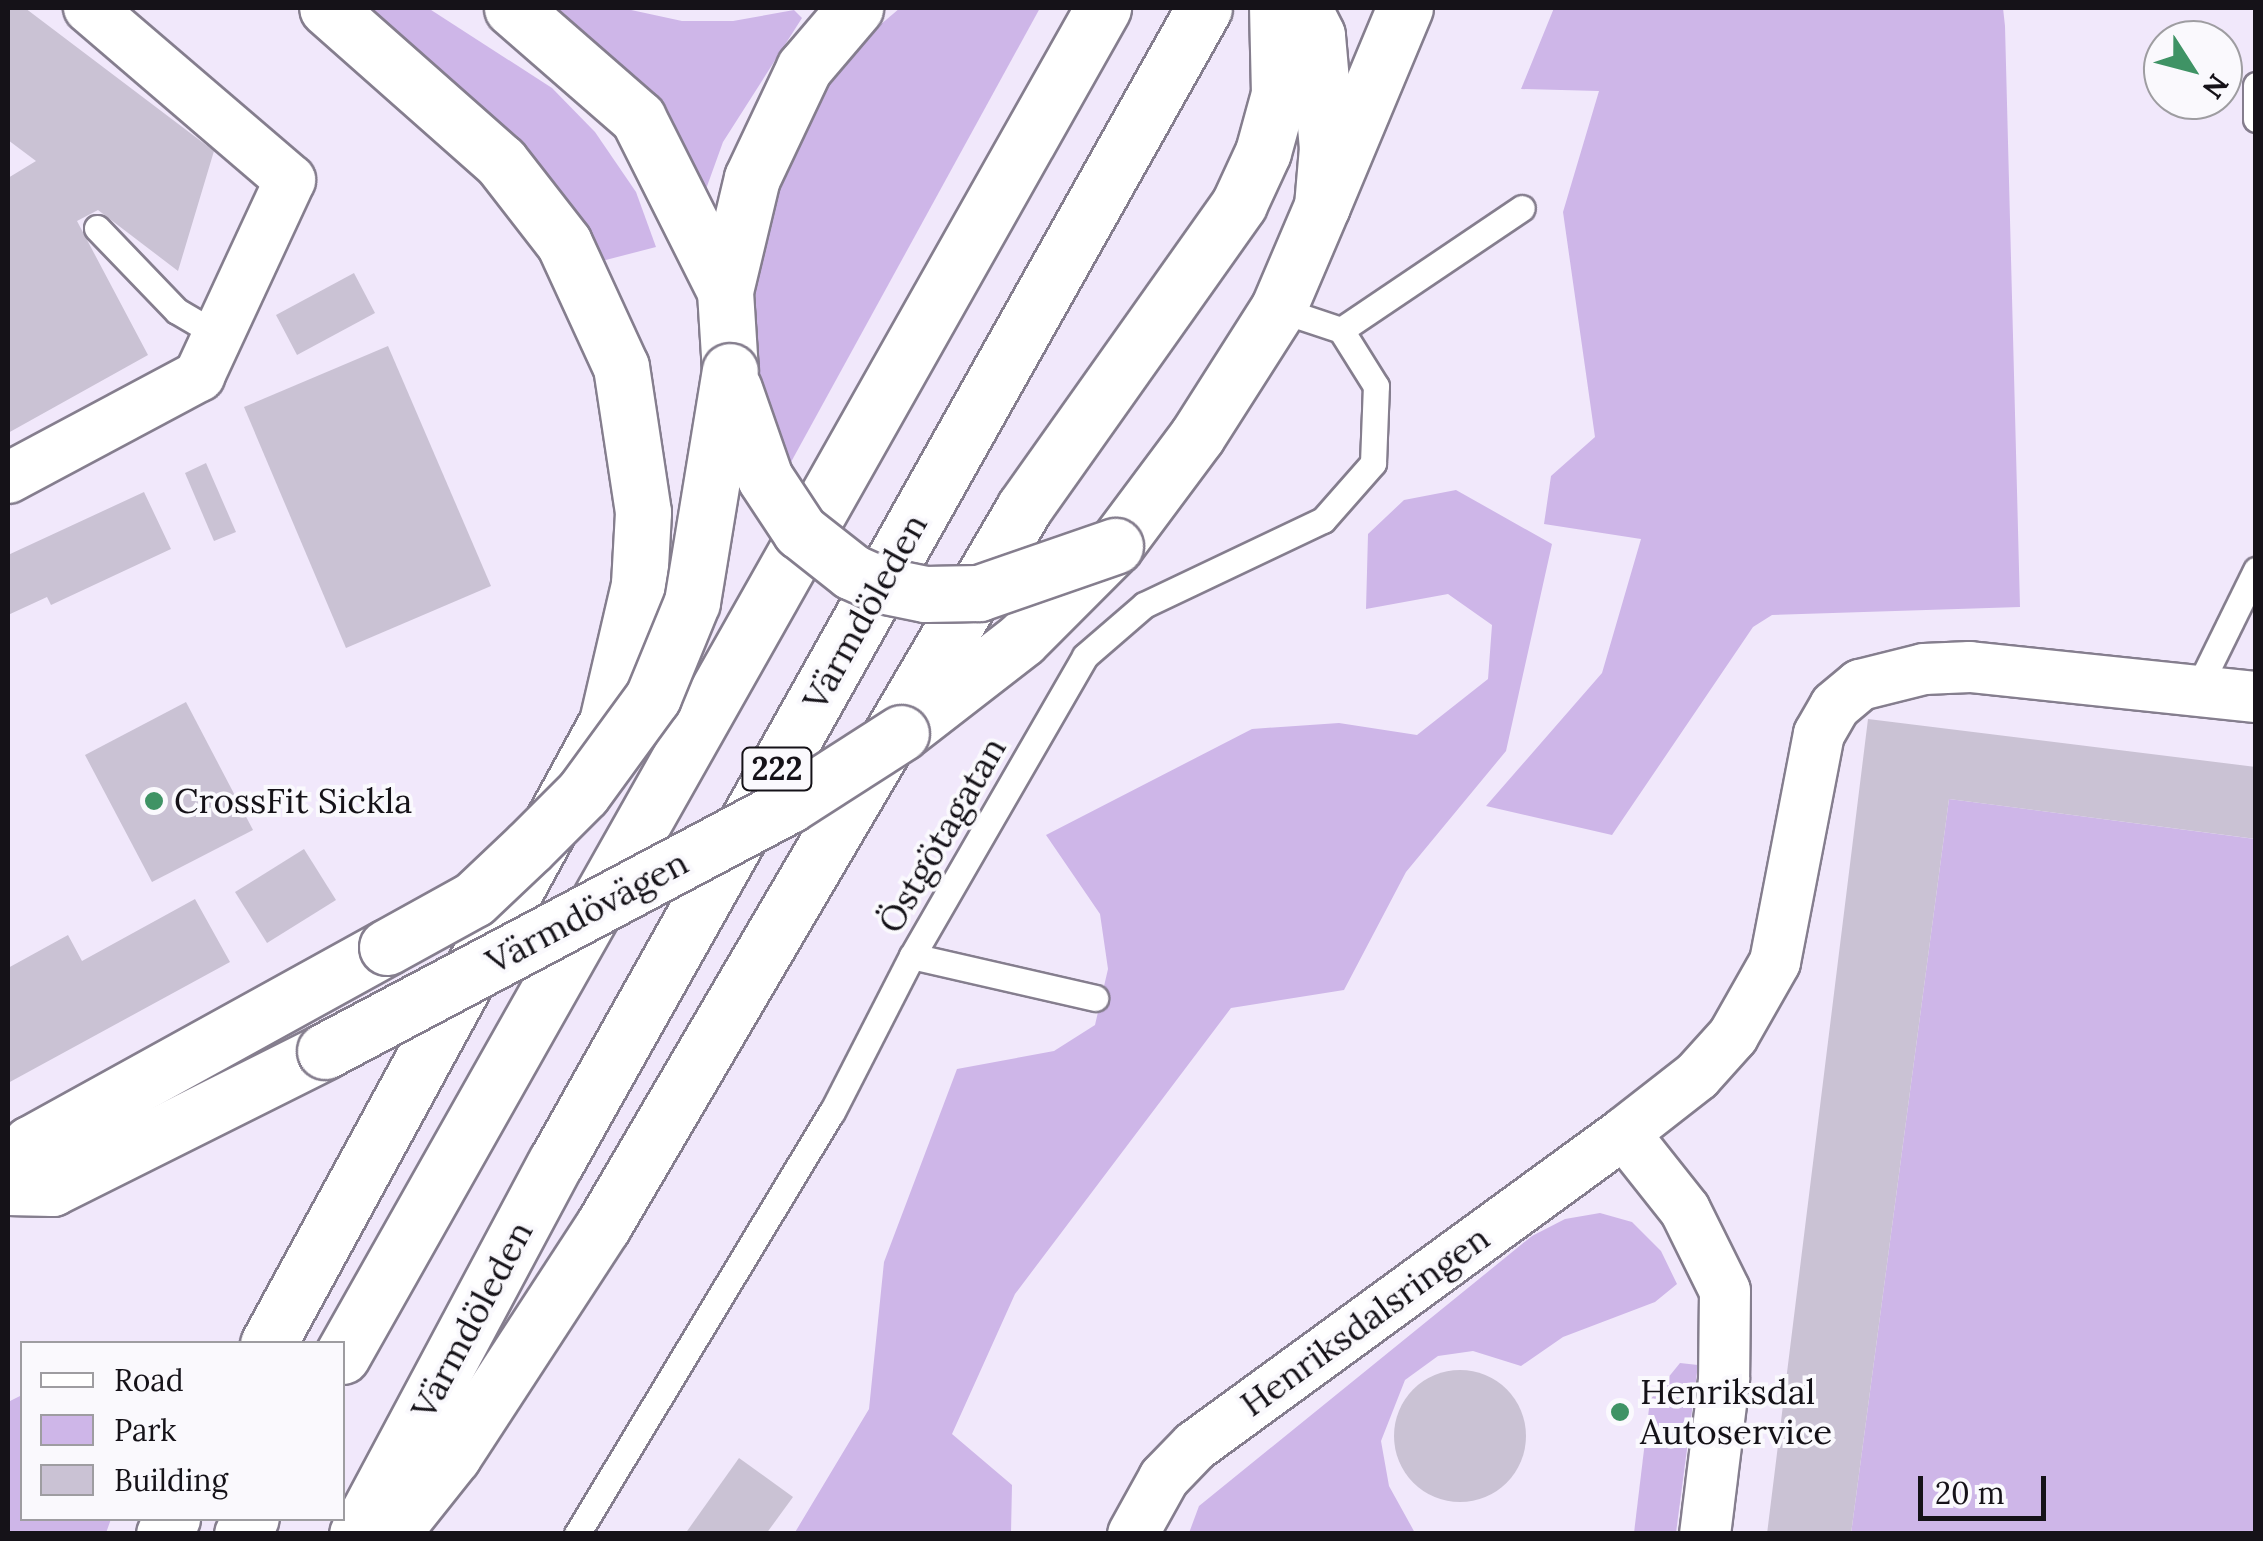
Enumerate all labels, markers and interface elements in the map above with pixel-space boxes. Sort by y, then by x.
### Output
north arrow [2143,20,2243,120]
text: N [2195,67,2237,106]
street label: Värmdöleden [794,507,936,717]
street label: Östgötagatan [869,730,1015,940]
road number: 222 [740,742,814,796]
place label: CrossFit Sickla [174,780,412,822]
marker: CrossFit Sickla [143,790,165,812]
street label: Värmdövägen [479,841,695,983]
street label: Värmdöleden [402,1214,542,1426]
street label: Henriksdalsringen [1232,1217,1498,1425]
legend [20,1341,345,1521]
text: Road [114,1361,184,1399]
place label: Henriksdal Autoservice [1640,1371,1832,1453]
marker: Henriksdal Autoservice [1609,1401,1631,1423]
text: Park [114,1411,176,1449]
scale bar [1923,1456,2050,1518]
text: Building [114,1461,228,1499]
text: 20 m [1935,1474,2004,1512]

